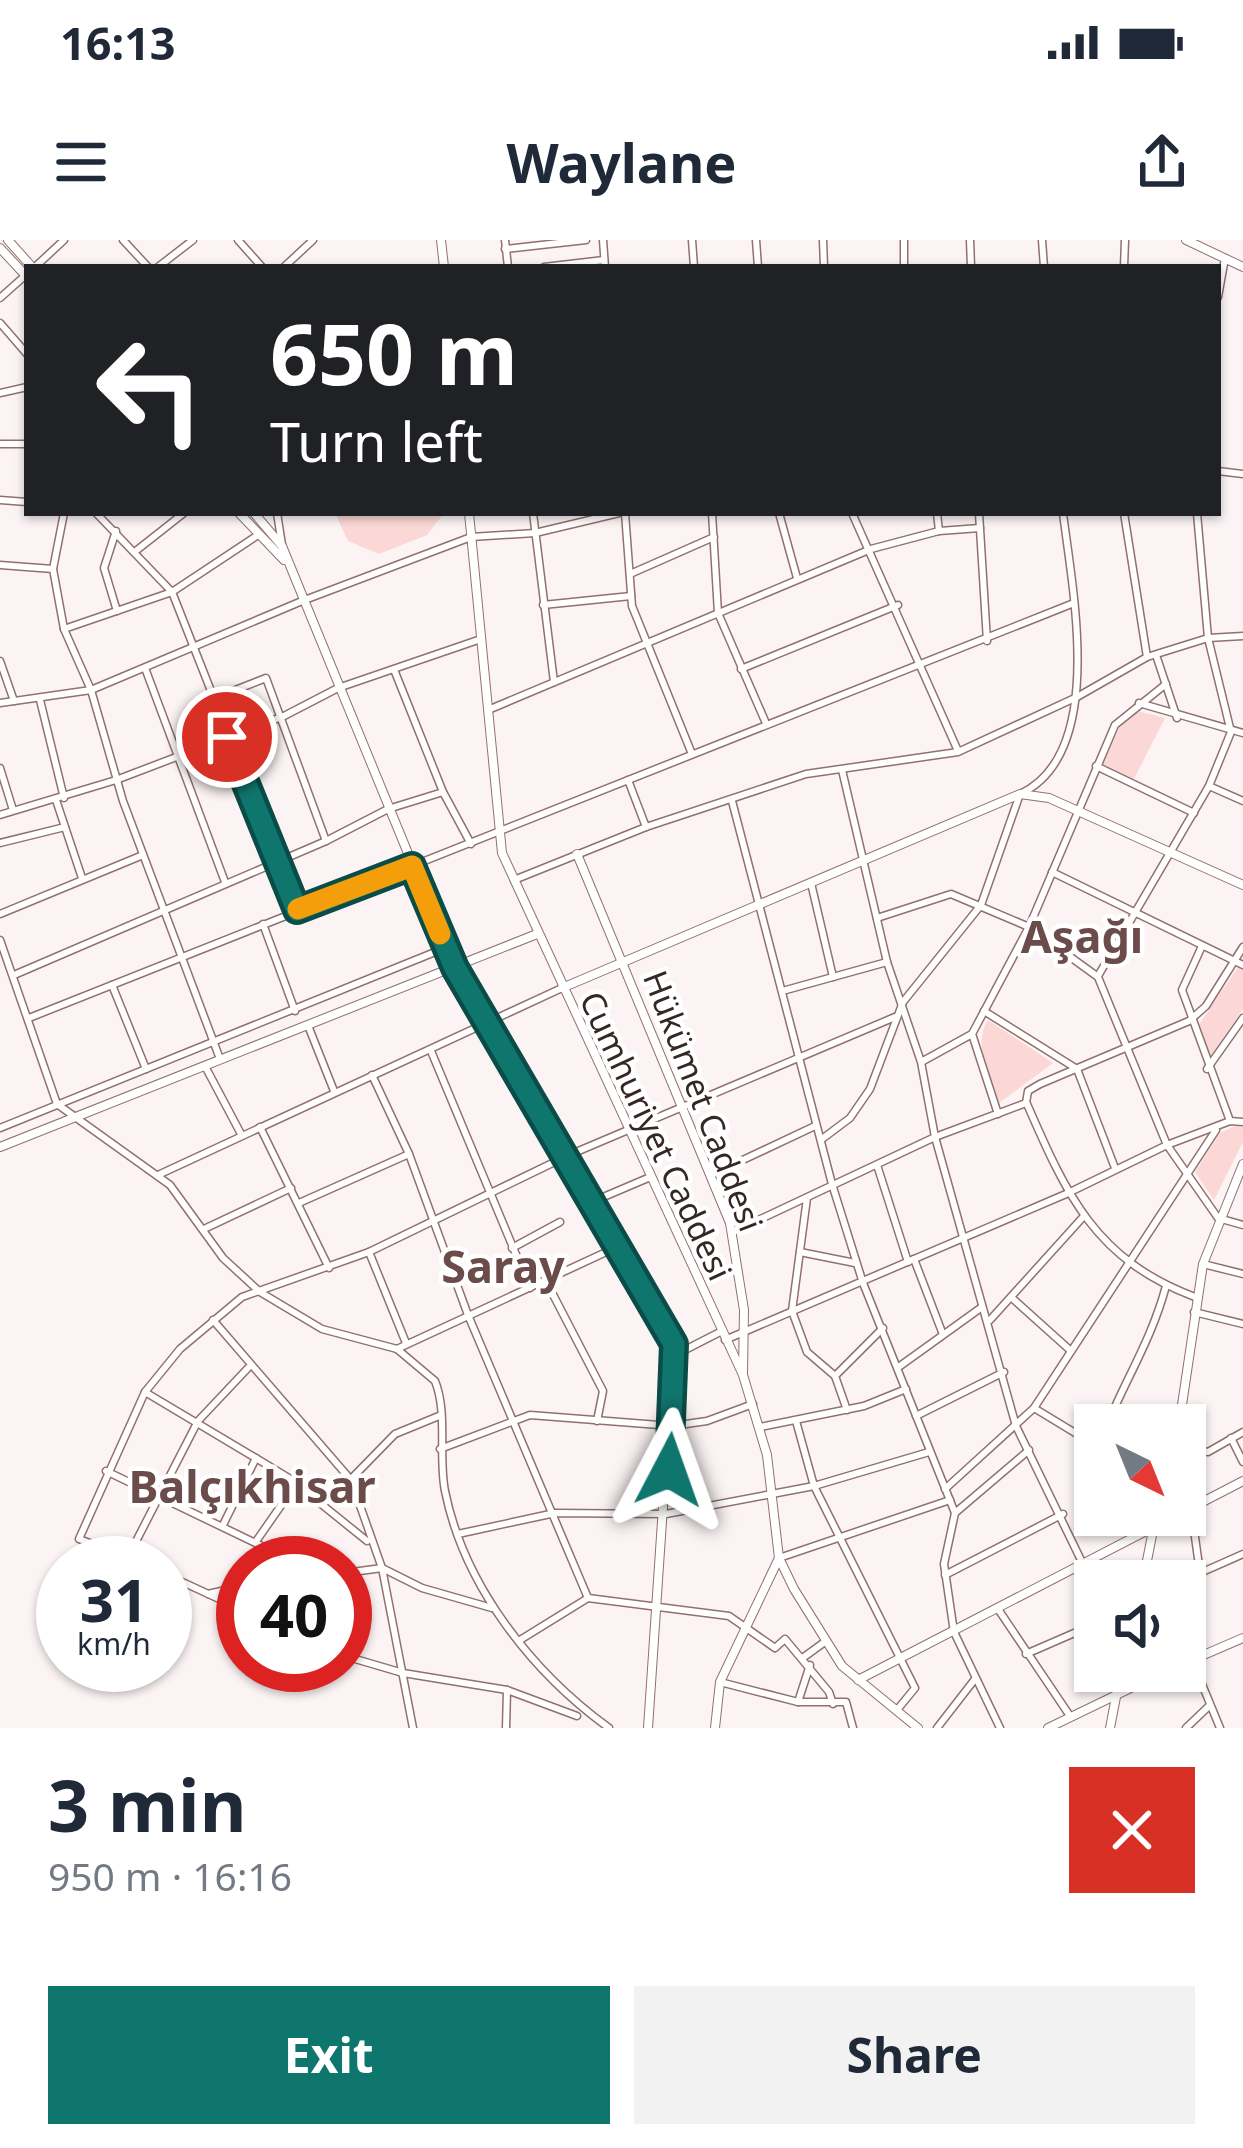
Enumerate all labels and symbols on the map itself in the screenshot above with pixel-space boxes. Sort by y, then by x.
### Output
pin [176,686,278,788]
district label: Aşağı [1021,905,1143,966]
street label: Hükümet Caddesi [633,964,774,1238]
street label: Cumhuriyet Caddesi [570,984,743,1288]
district label: Saray [441,1235,565,1296]
north arrow [1074,1404,1206,1536]
position arrow [606,1407,732,1533]
district label: Balçıkhisar [128,1455,376,1516]
speed limit sign: 40 [216,1536,372,1692]

